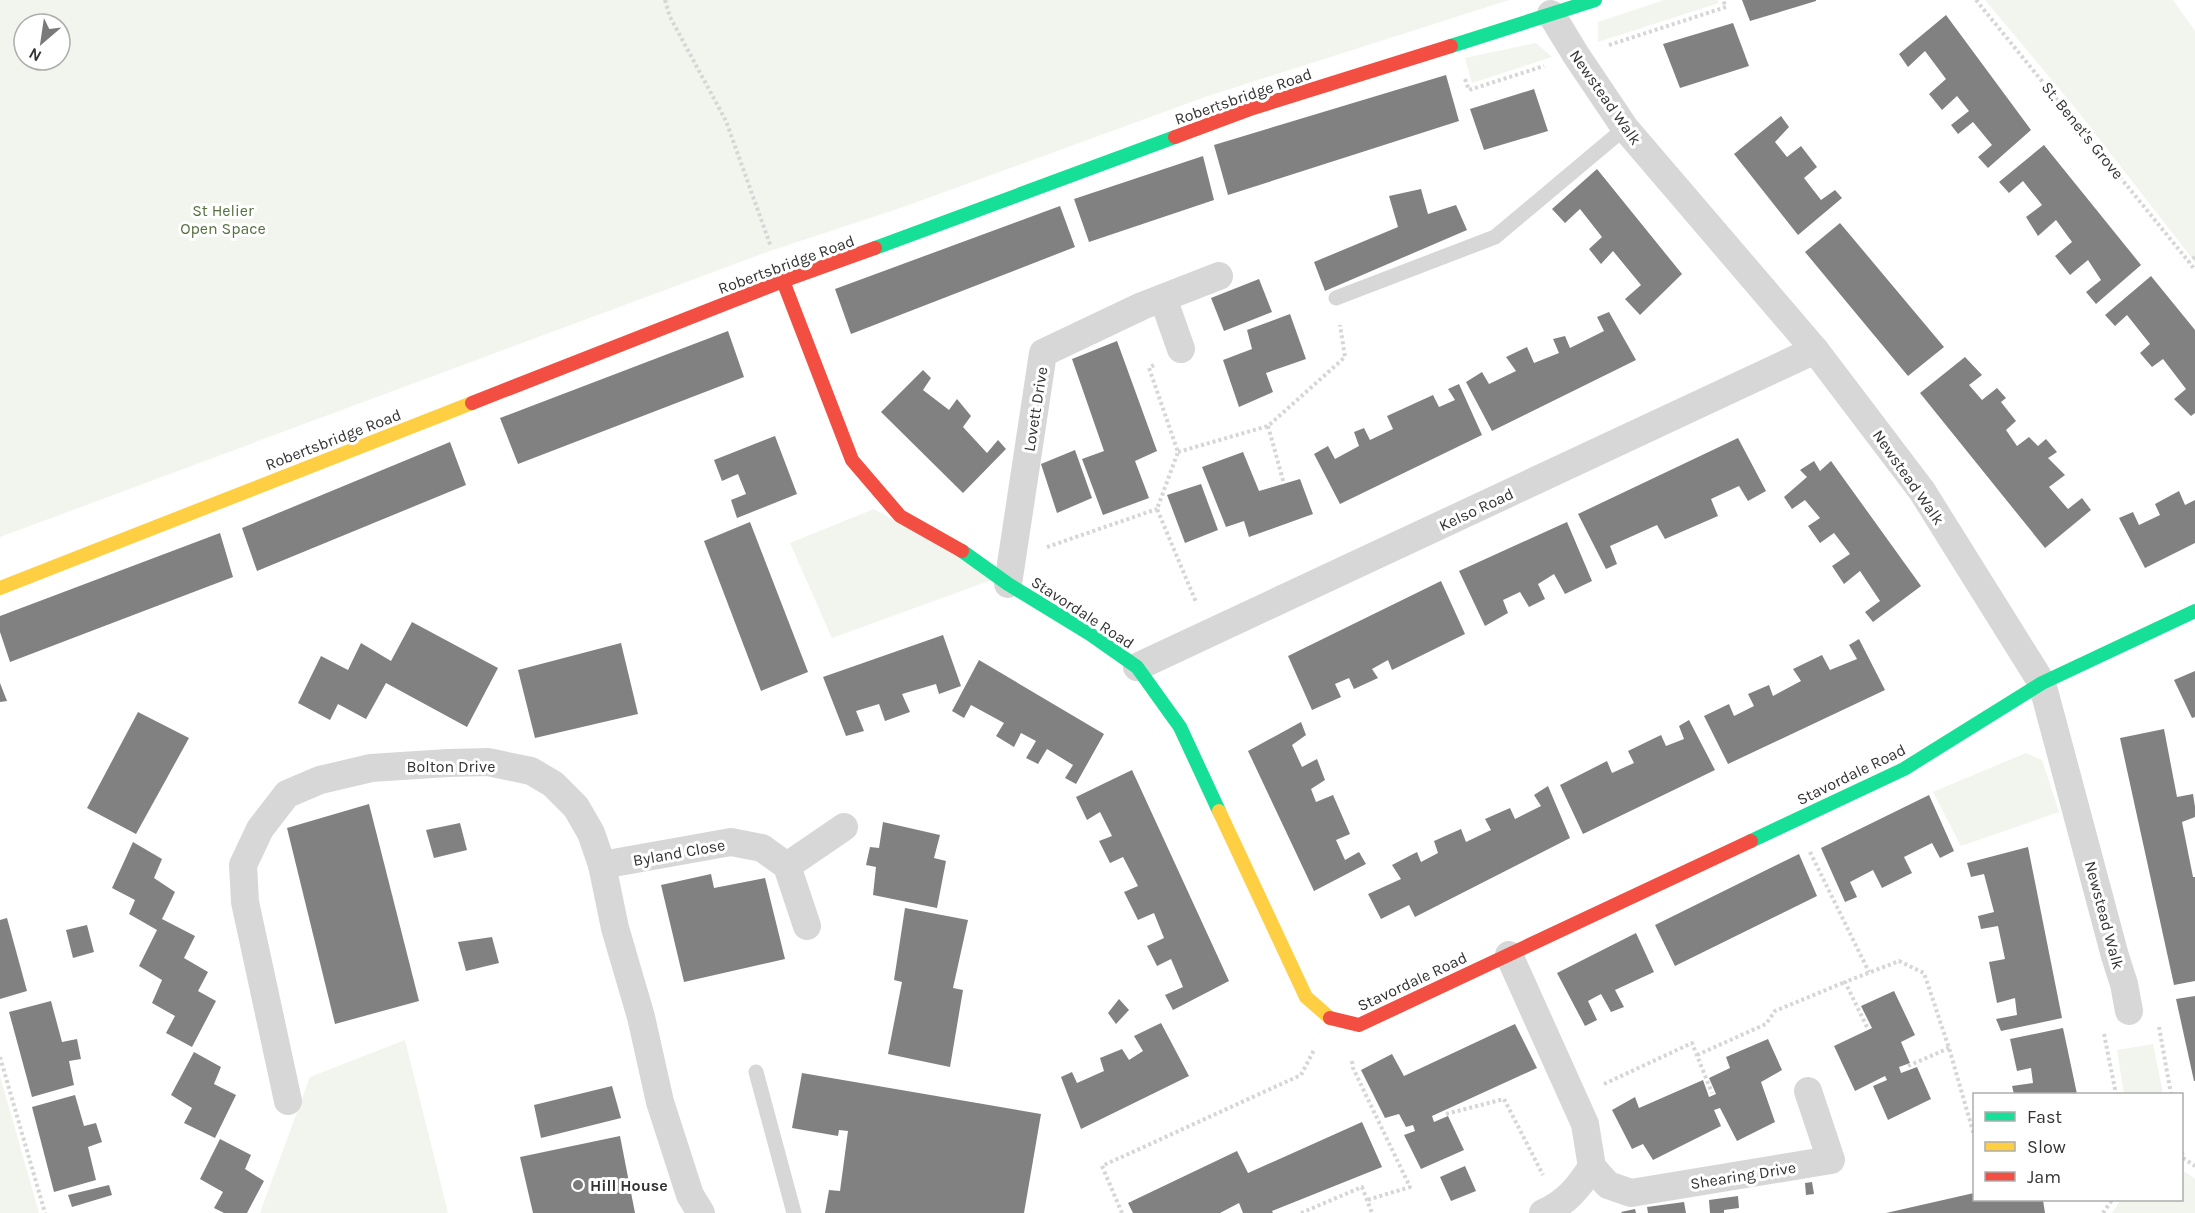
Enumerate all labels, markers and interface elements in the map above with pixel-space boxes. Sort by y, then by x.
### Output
north arrow [12,12,72,72]
text: N [25,44,45,66]
street label: Newstead Walk [1566,46,1645,148]
street label: Robertsbridge Road [1172,64,1314,129]
street label: St. Benet's Grove [2038,78,2128,183]
park label: St Helier Open Space [180,201,266,238]
street label: Robertsbridge Road [715,231,857,298]
street label: Lovett Drive [1019,365,1052,453]
street label: Robertsbridge Road [263,405,404,474]
street label: Newstead Walk [1869,426,1948,528]
street label: Kelso Road [1436,484,1517,535]
street label: Stavordale Road [1028,572,1138,653]
street label: Stavordale Road [1794,740,1909,809]
street label: Bolton Drive [407,757,495,776]
street label: Byland Close [632,835,727,870]
street label: Newstead Walk [2081,859,2128,971]
street label: Stavordale Road [1354,948,1470,1015]
legend [1973,1093,2183,1201]
text: Fast [2027,1106,2062,1128]
text: Slow [2027,1136,2066,1158]
street label: Shearing Drive [1689,1158,1797,1193]
text: Jam [2027,1166,2061,1188]
place label: Hill House [590,1176,668,1195]
marker: Hill House [571,1178,585,1192]

